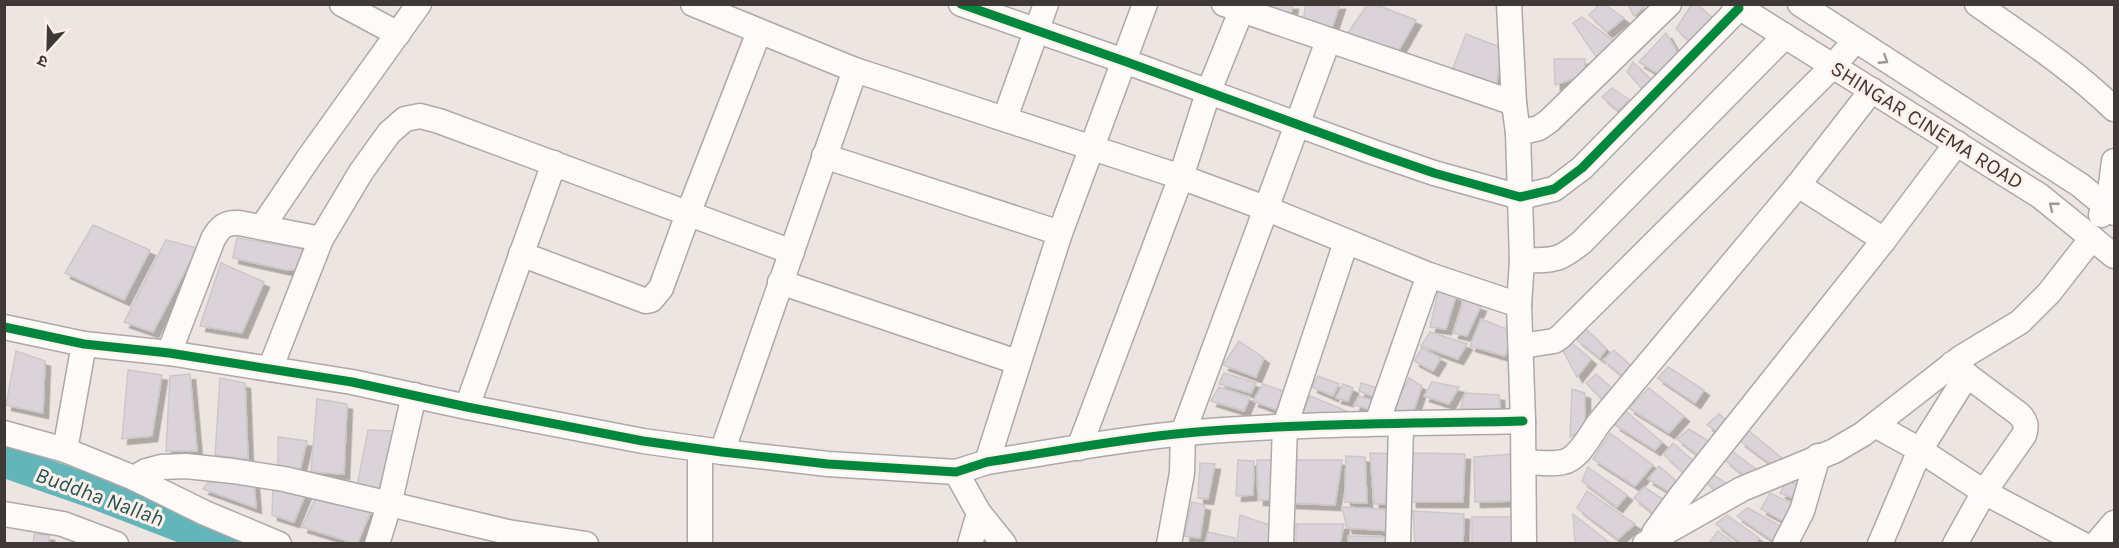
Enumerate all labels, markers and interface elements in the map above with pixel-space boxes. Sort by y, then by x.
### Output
north arrow [18,18,78,78]
text: उ [34,51,50,72]
one-way arrow [1877,53,1888,64]
street label: SHINGAR CINEMA ROAD [1826,56,2028,194]
one-way arrow [2048,203,2059,214]
water label: Buddha Nallah [32,462,167,532]

